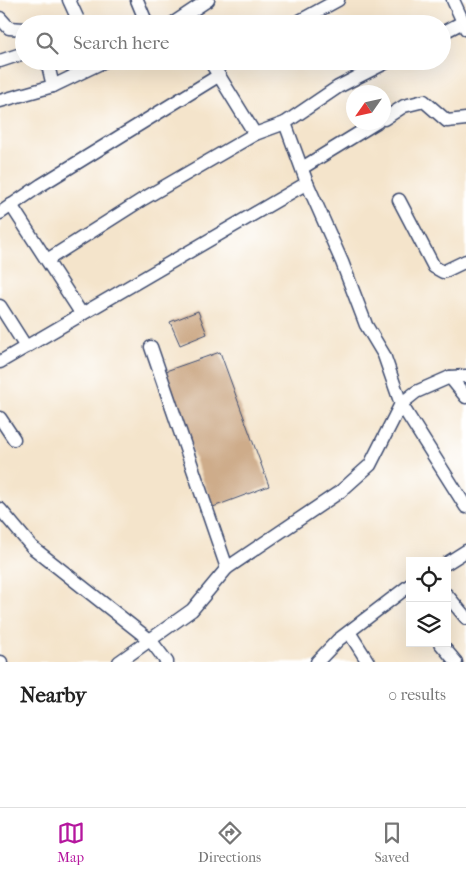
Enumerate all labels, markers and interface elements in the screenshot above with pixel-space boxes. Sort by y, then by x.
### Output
search box [15,15,451,70]
icon: search [33,29,61,57]
text: Search here [73,32,169,54]
north arrow [346,85,391,130]
map controls [406,557,451,647]
button: locate [406,557,451,602]
button: layers [406,602,451,647]
text: Nearby [20,683,86,707]
text: 0 results [388,685,446,704]
tab: Map [57,819,85,866]
tab: Directions [198,819,261,866]
tab: Saved [375,819,409,866]

